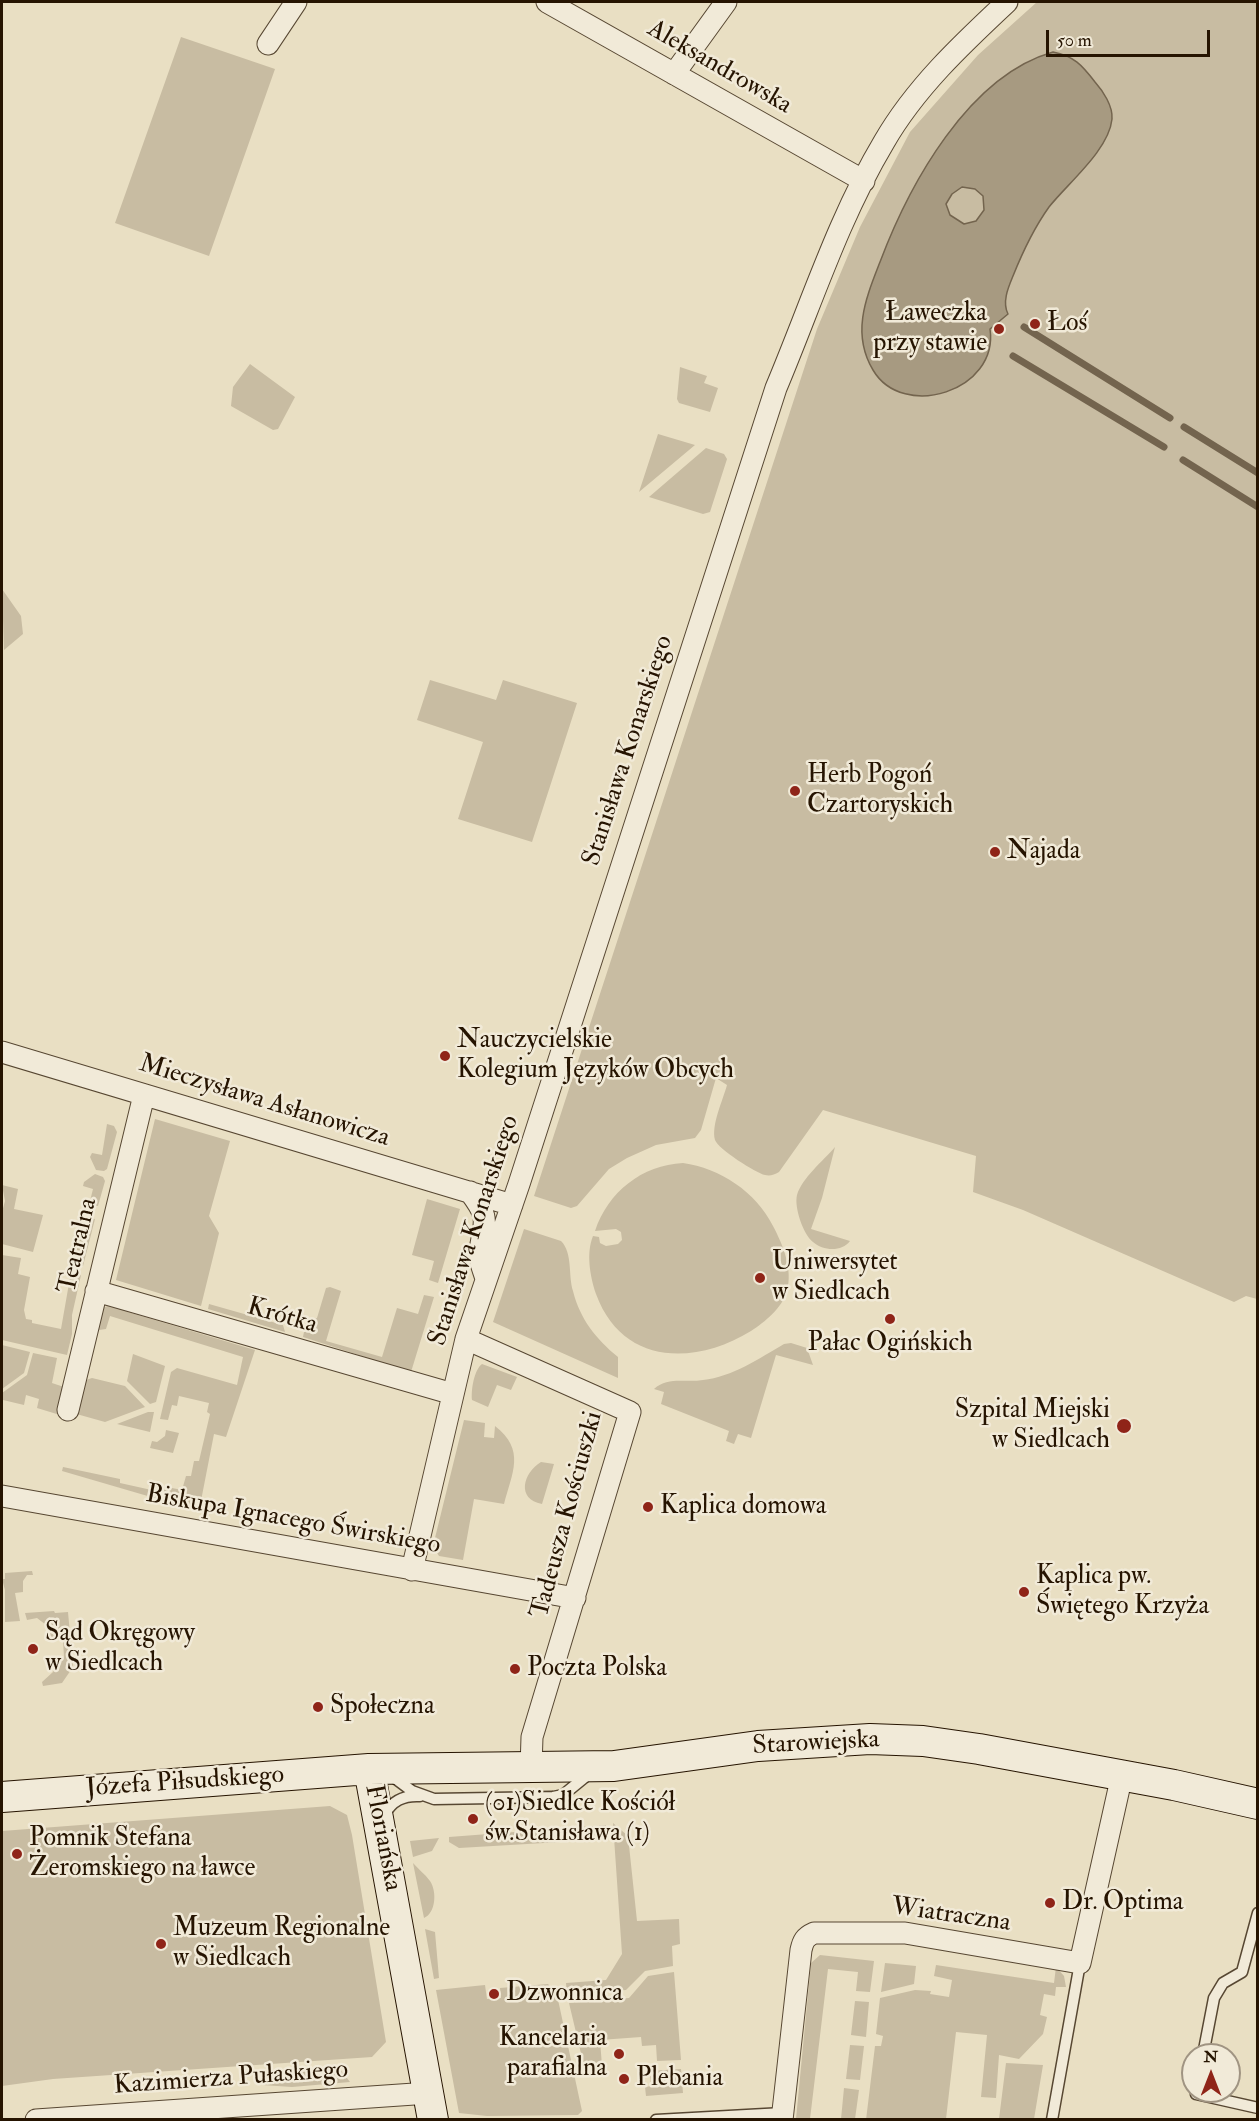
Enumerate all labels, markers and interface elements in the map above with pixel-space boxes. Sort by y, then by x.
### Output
street label: Aleksandrowska [641,14,797,122]
scale bar [1049,18,1212,56]
text: 50 m [1057,29,1092,52]
place label: Ławeczka przy stawie [873,298,987,360]
place label: Łoś [1047,308,1087,340]
marker: Łoś [1028,317,1042,331]
marker: Ławeczka przy stawie [992,322,1006,336]
street label: Stanisława Konarskiego [577,632,681,870]
place label: Herb Pogoń Czartoryskich [807,760,953,822]
marker: Herb Pogoń Czartoryskich [788,784,802,798]
place label: Najada [1007,836,1081,868]
marker: Najada [988,845,1002,859]
place label: Nauczycielskie Kolegium Języków Obcych [457,1025,734,1086]
street label: Mieczysława Asłanowicza [135,1049,393,1155]
marker: Nauczycielskie Kolegium Języków Obcych [438,1049,452,1063]
street label: Stanisława Konarskiego [423,1112,527,1350]
street label: Teatralna [53,1195,105,1297]
place label: Uniwersytet w Siedlcach [772,1247,898,1308]
marker: Uniwersytet w Siedlcach [753,1271,767,1285]
street label: Krótka [243,1292,321,1342]
marker: Pałac Ogińskich [883,1312,897,1326]
place label: Pałac Ogińskich [807,1328,973,1360]
place label: Szpital Miejski w Siedlcach [955,1395,1110,1456]
street label: Tadeusza Kościuszki [525,1408,611,1622]
marker: Szpital Miejski w Siedlcach [1115,1417,1133,1435]
street label: Biskupa Ignacego Świrskiego [143,1480,443,1562]
place label: Kaplica domowa [660,1491,826,1523]
marker: Kaplica domowa [641,1500,655,1514]
place label: Kaplica pw. Świętego Krzyża [1036,1561,1209,1622]
marker: Kaplica pw. Świętego Krzyża [1017,1585,1031,1599]
place label: Sąd Okręgowy w Siedlcach [45,1618,195,1679]
marker: Sąd Okręgowy w Siedlcach [26,1642,40,1656]
place label: Poczta Polska [527,1653,667,1685]
marker: Poczta Polska [508,1662,522,1676]
place label: Społeczna [330,1691,435,1723]
marker: Społeczna [311,1700,325,1714]
street label: Starowiejska [752,1725,880,1763]
street label: Józefa Piłsudskiego [85,1761,285,1805]
street label: Floriańska [356,1782,408,1894]
place label: (01)Siedlce Kościół św.Stanisława (1) [485,1788,675,1850]
marker: (01)Siedlce Kościół św.Stanisława (1) [466,1812,480,1826]
place label: Pomnik Stefana Żeromskiego na ławce [29,1823,255,1884]
marker: Pomnik Stefana Żeromskiego na ławce [10,1847,24,1861]
place label: Dr. Optima [1062,1887,1184,1919]
street label: Wiatraczna [889,1892,1013,1940]
marker: Dr. Optima [1043,1896,1057,1910]
place label: Muzeum Regionalne w Siedlcach [173,1913,390,1974]
marker: Muzeum Regionalne w Siedlcach [154,1937,168,1951]
place label: Dzwonnica [506,1978,623,2010]
marker: Dzwonnica [487,1987,501,2001]
place label: Kancelaria parafialna [499,2023,607,2084]
north arrow [1181,2043,1241,2103]
marker: Kancelaria parafialna [612,2047,626,2061]
text: N [1204,2047,1218,2067]
street label: Kazimierza Pułaskiego [113,2055,349,2103]
place label: Plebania [636,2063,723,2095]
marker: Plebania [617,2072,631,2086]

